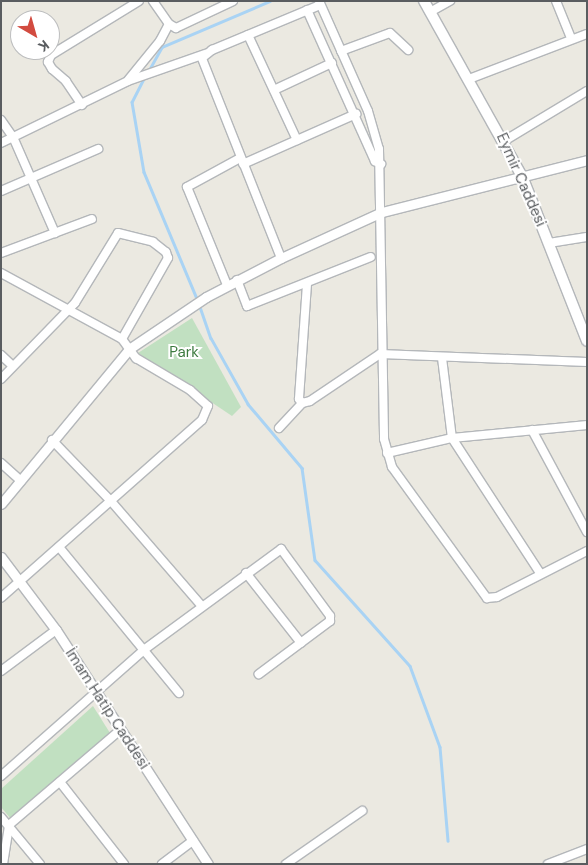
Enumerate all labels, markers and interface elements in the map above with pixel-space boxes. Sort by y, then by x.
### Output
north arrow [10,10,60,60]
text: K [34,36,53,56]
street label: Eymir Caddesi [492,130,550,230]
park label: Park [169,344,199,362]
street label: İmam Hatip Caddesi [61,645,153,773]

